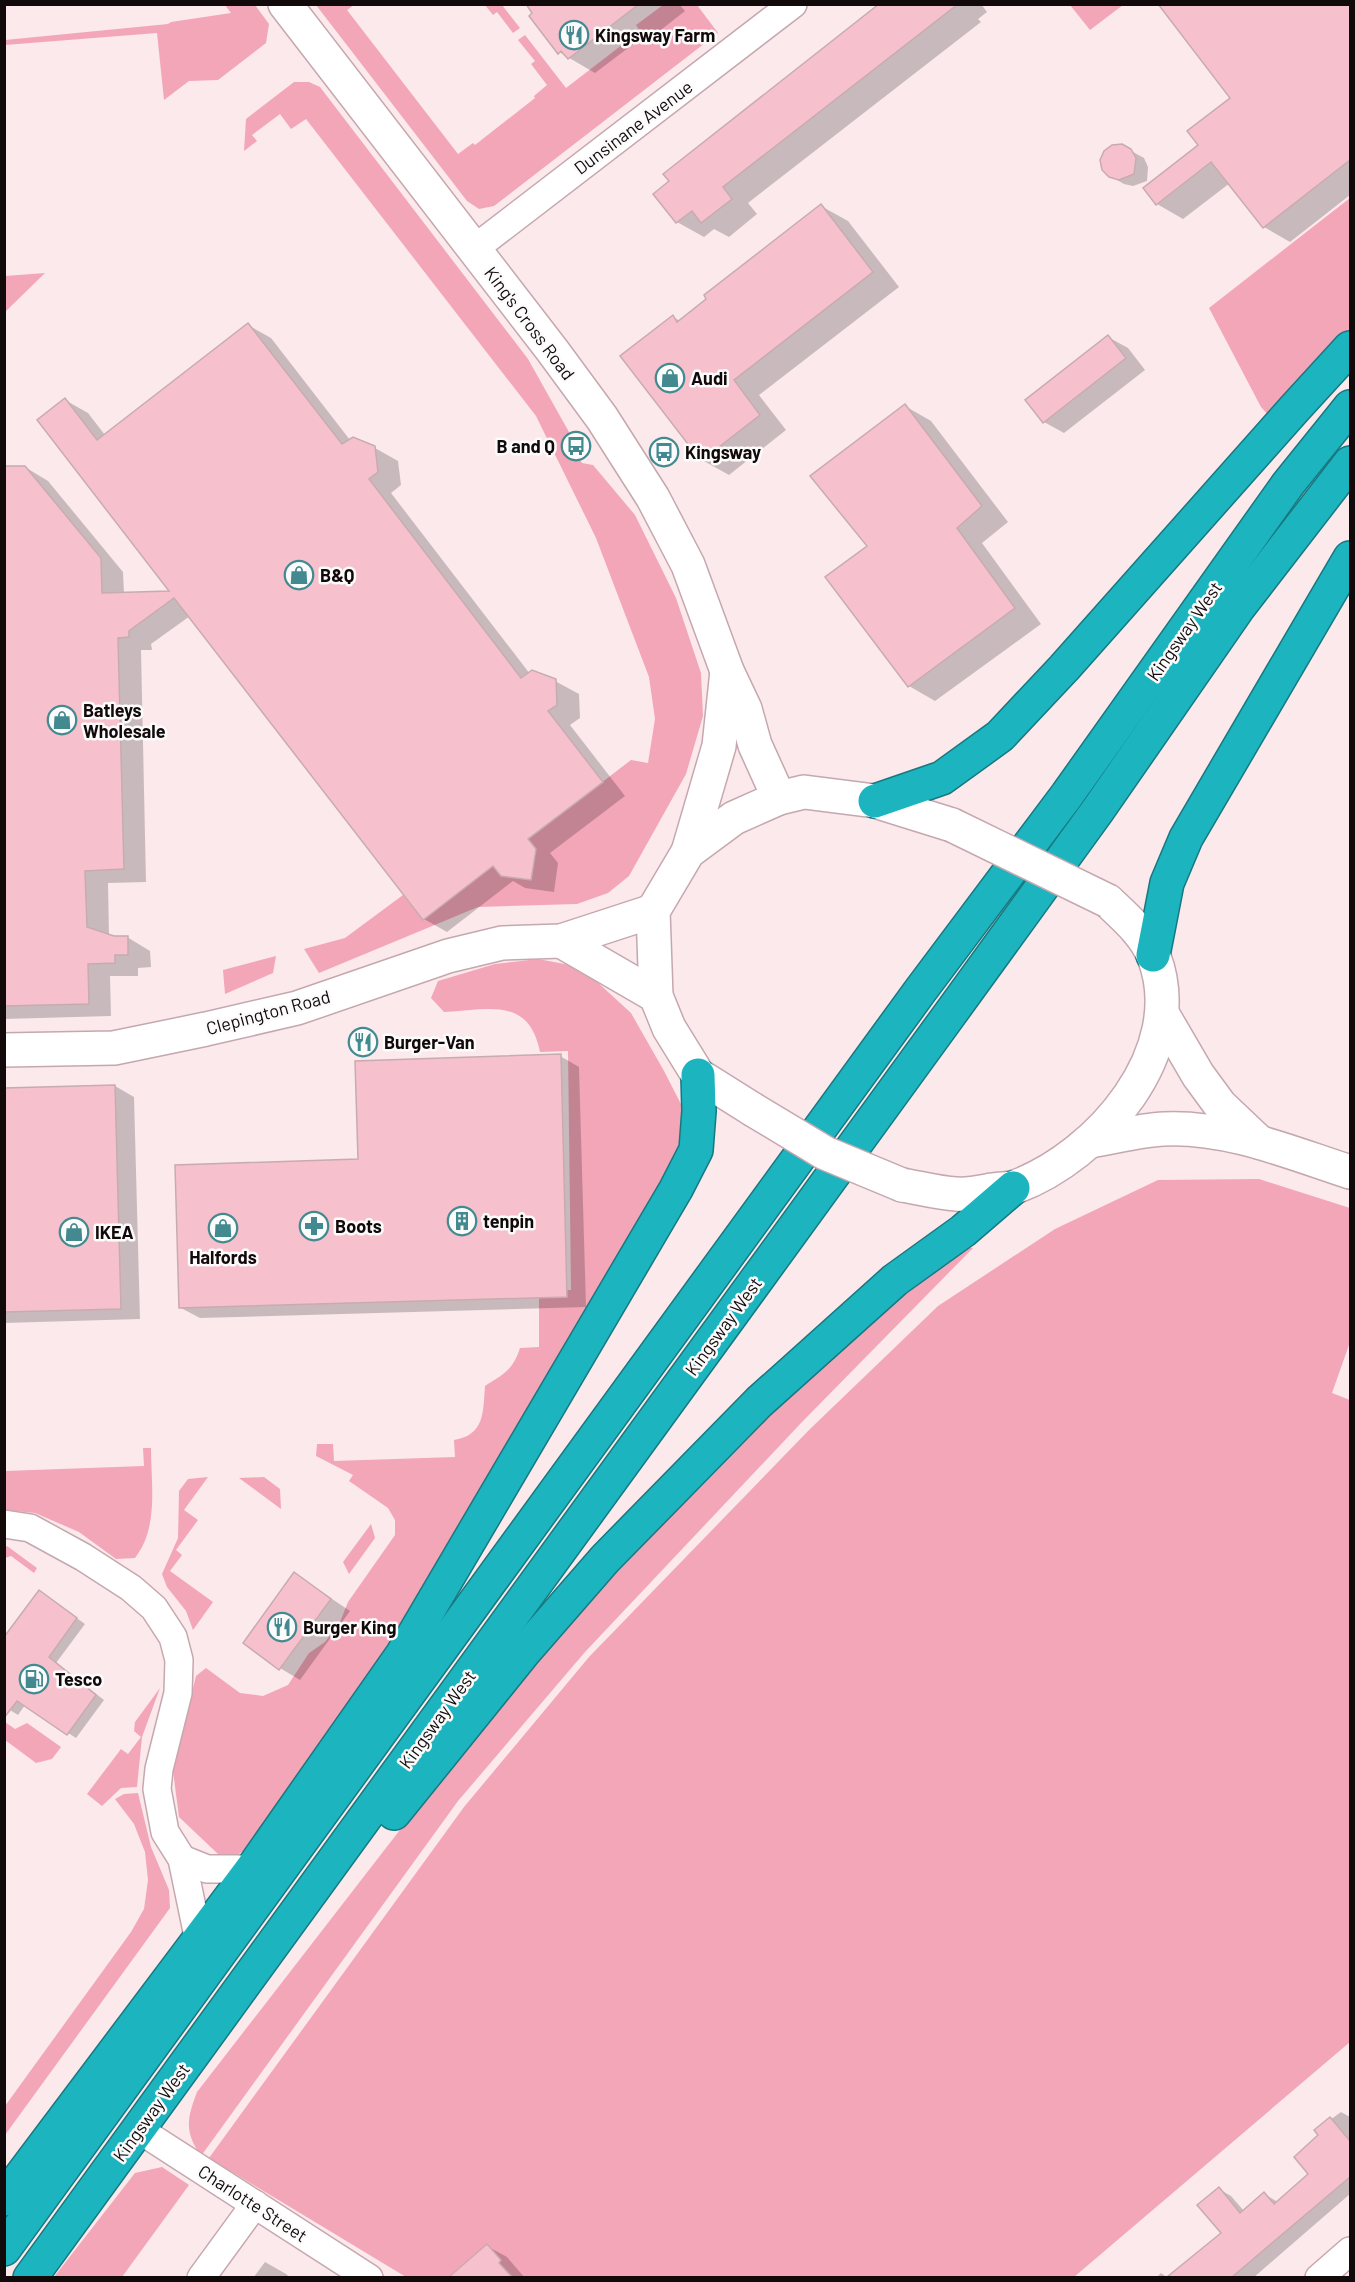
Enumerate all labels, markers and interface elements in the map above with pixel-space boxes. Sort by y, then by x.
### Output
restaurant icon: Kingsway Farm [558,19,590,51]
place label: Kingsway Farm [595,24,715,46]
street label: Dunsinane Avenue [570,75,696,179]
street label: King's Cross Road [480,262,580,384]
shop icon: Audi [654,362,686,394]
place label: Audi [691,367,728,389]
bus stop icon: B and Q [560,430,592,462]
place label: B and Q [496,435,555,457]
bus stop icon: Kingsway [648,436,680,468]
place label: Kingsway [685,441,761,463]
shop icon: B&Q [283,559,315,591]
place label: B&Q [320,564,355,586]
street label: Kingsway West [1142,577,1226,685]
place label: Batleys Wholesale [83,699,166,742]
shop icon: Batleys Wholesale [46,704,78,736]
street label: Clepington Road [203,985,333,1039]
restaurant icon: Burger-Van [347,1026,379,1058]
place label: Burger-Van [384,1031,475,1053]
building icon: tenpin [446,1205,478,1237]
pharmacy icon: Boots [298,1210,330,1242]
place label: tenpin [483,1210,534,1232]
shop icon: Halfords [207,1212,239,1244]
place label: Boots [335,1215,382,1237]
shop icon: IKEA [58,1216,90,1248]
place label: IKEA [95,1221,134,1243]
place label: Halfords [189,1246,257,1268]
street label: Kingsway West [680,1273,766,1379]
restaurant icon: Burger King [266,1611,298,1643]
place label: Burger King [303,1616,396,1638]
fuel station icon: Tesco [18,1663,50,1695]
street label: Kingsway West [394,1666,480,1772]
place label: Tesco [55,1668,102,1690]
street label: Kingsway West [108,2059,194,2165]
street label: Charlotte Street [194,2160,312,2246]

